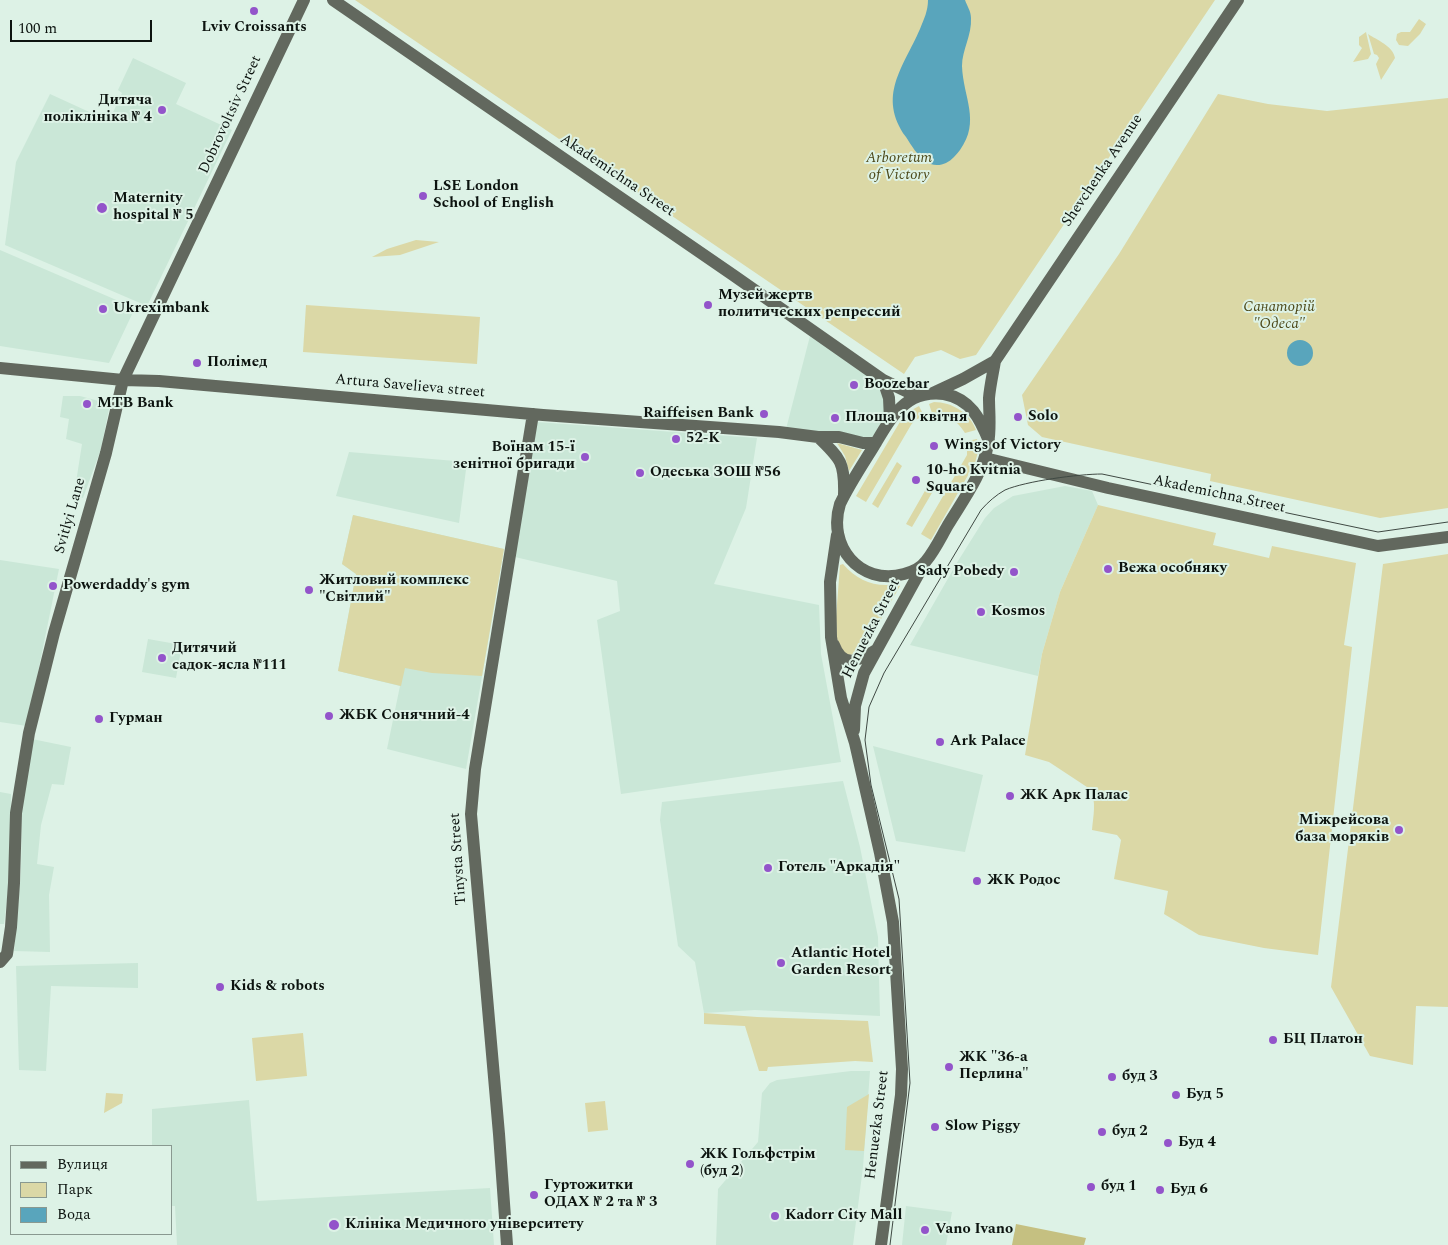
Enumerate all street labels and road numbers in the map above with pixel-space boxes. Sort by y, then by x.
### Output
street label: Dobrovoltsiv Street [196,53,266,177]
street label: Shevchenka Avenue [1059,111,1147,231]
street label: Akademichna Street [556,131,678,221]
street label: Artura Savelieva street [334,371,486,403]
street label: Akademichna Street [1151,472,1287,518]
street label: Svitlyi Lane [52,476,90,556]
street label: Henuezka Street [839,576,905,682]
street label: Tinysta Street [447,812,471,906]
street label: Henuezka Street [862,1070,894,1180]

